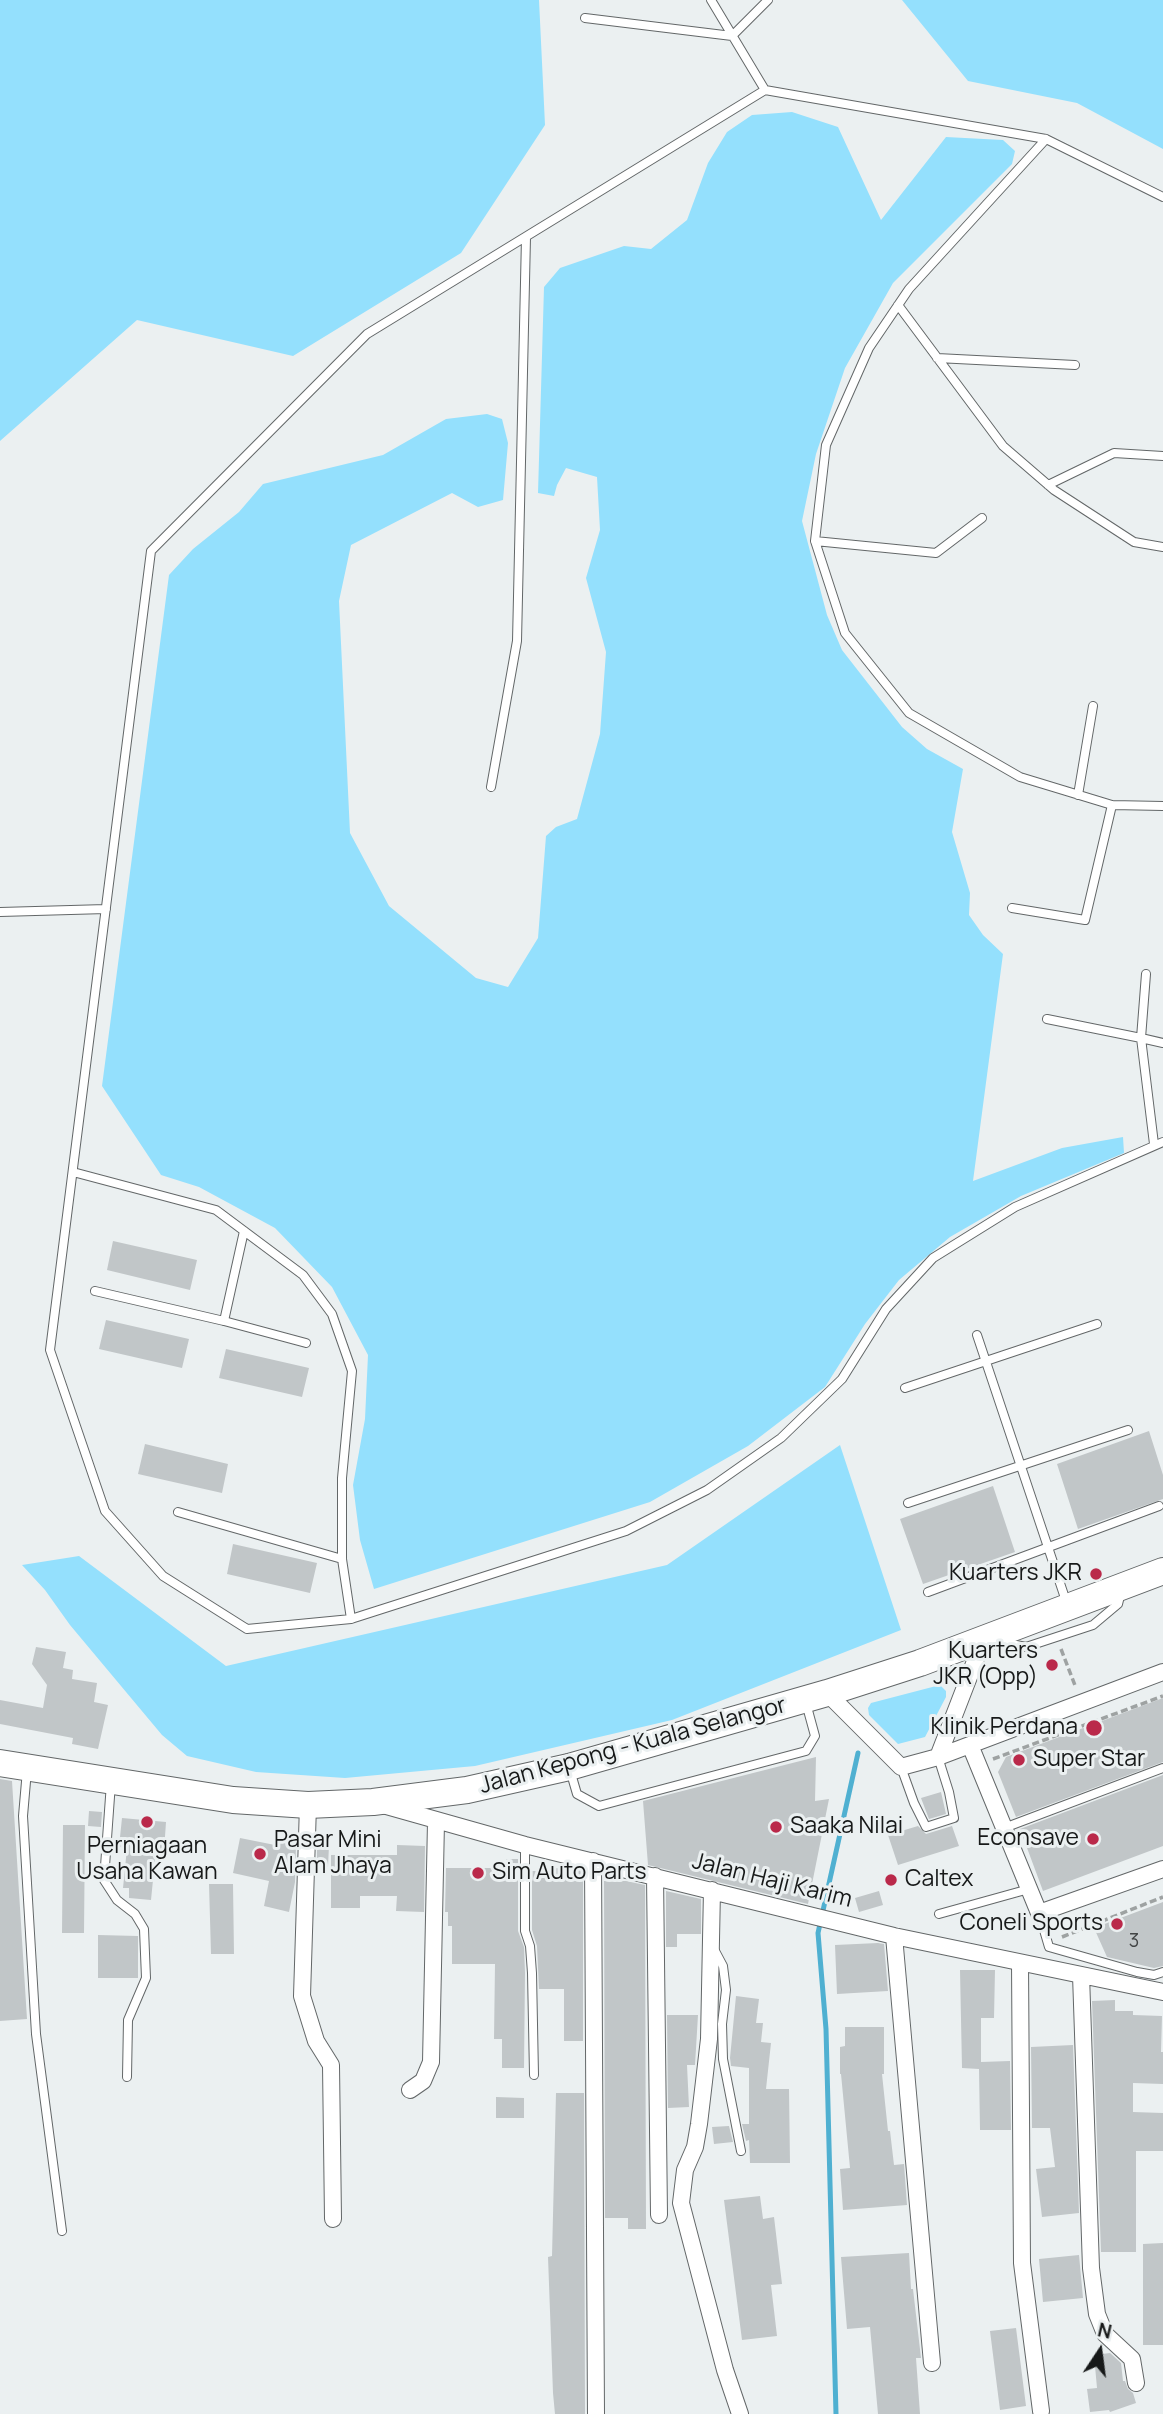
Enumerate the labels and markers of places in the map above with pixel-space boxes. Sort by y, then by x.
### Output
place label: Kuarters JKR [949,1560,1082,1588]
marker: Kuarters JKR [1088,1566,1104,1582]
place label: Kuarters JKR (Opp) [933,1638,1038,1692]
marker: Kuarters JKR (Opp) [1044,1657,1060,1673]
place label: Klinik Perdana [930,1714,1078,1742]
marker: Klinik Perdana [1084,1718,1104,1738]
place label: Super Star [1033,1746,1145,1774]
marker: Super Star [1011,1752,1027,1768]
place label: Saaka Nilai [790,1813,903,1841]
marker: Perniagaan Usaha Kawan [139,1814,155,1830]
marker: Saaka Nilai [768,1819,784,1835]
place label: Econsave [977,1825,1079,1853]
place label: Pasar Mini Alam Jhaya [274,1827,392,1881]
marker: Econsave [1085,1831,1101,1847]
place label: Perniagaan Usaha Kawan [76,1833,218,1887]
marker: Pasar Mini Alam Jhaya [252,1846,268,1862]
place label: Sim Auto Parts [492,1859,647,1887]
marker: Sim Auto Parts [470,1865,486,1881]
place label: Caltex [905,1866,973,1894]
marker: Caltex [883,1872,899,1888]
place label: Coneli Sports [960,1910,1103,1938]
marker: Coneli Sports [1109,1916,1125,1932]

